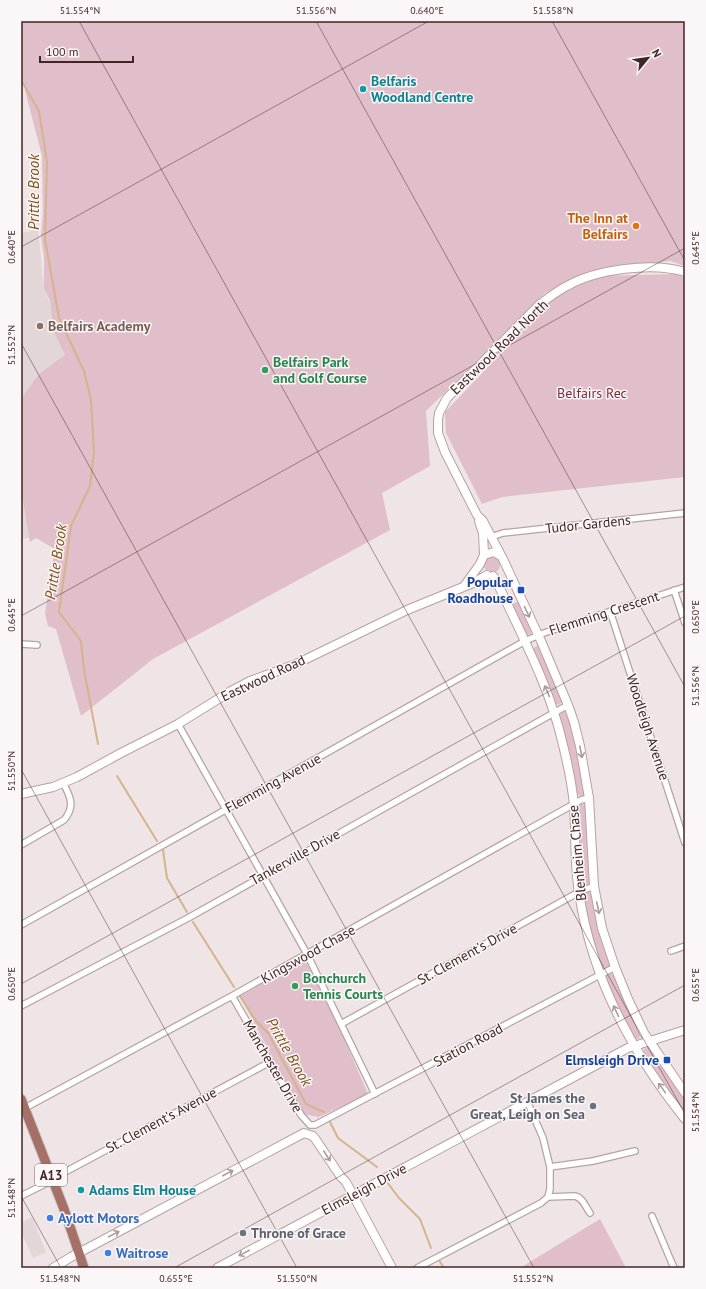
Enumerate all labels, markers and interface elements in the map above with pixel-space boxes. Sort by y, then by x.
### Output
text: 51.554°N [60,4,100,17]
text: 51.556°N [296,4,336,17]
text: 0.640°E [410,4,444,17]
text: 51.558°N [533,4,573,17]
scale bar [40,38,133,64]
north arrow [628,38,668,78]
text: 100 m [46,44,79,59]
text: N [649,47,665,60]
place label: Belfaris Woodland Centre [371,72,473,106]
marker: Belfaris Woodland Centre [358,84,368,94]
water label: Prittle Brook [24,153,43,230]
place label: The Inn at Belfairs [567,209,628,243]
marker: The Inn at Belfairs [631,221,641,231]
text: 0.640°E [5,230,18,264]
text: 0.645°E [689,231,702,265]
street label: Eastwood Road North [446,296,552,398]
place label: Belfairs Academy [48,317,151,335]
marker: Belfairs Academy [35,321,45,331]
text: 51.552°N [5,325,18,365]
place label: Belfairs Park and Golf Course [273,353,367,387]
marker: Belfairs Park and Golf Course [260,365,270,375]
park label: Belfairs Rec [557,384,627,402]
street label: Tudor Gardens [544,511,632,537]
water label: Prittle Brook [40,522,71,601]
place label: Popular Roadhouse [448,573,513,607]
marker: Popular Roadhouse [516,585,526,595]
street label: Flemming Crescent [547,587,662,639]
text: 0.645°E [5,598,18,632]
text: 0.650°E [689,600,702,634]
one-way arrow [524,605,531,617]
street label: Eastwood Road [218,651,308,705]
text: 51.556°N [689,666,702,706]
street label: Woodleigh Avenue [622,672,674,782]
one-way arrow [542,685,550,697]
one-way arrow [578,745,586,758]
street label: Flemming Avenue [222,749,324,817]
text: 51.550°N [5,751,18,791]
street label: Blenheim Chase [564,804,590,902]
street label: Tankerville Drive [247,825,343,889]
one-way arrow [595,902,603,915]
street label: St. Clement's Drive [414,919,520,989]
street label: Kingswood Chase [258,921,358,987]
text: 0.650°E [5,967,18,1001]
text: 0.655°E [689,968,702,1002]
place label: Bonchurch Tennis Courts [303,969,383,1003]
marker: Bonchurch Tennis Courts [290,981,300,991]
one-way arrow [612,1006,619,1018]
water label: Prittle Brook [262,1014,317,1091]
street label: Manchester Drive [239,1016,307,1116]
street label: Station Road [430,1019,506,1071]
place label: Elmsleigh Drive [565,1051,659,1069]
marker: Elmsleigh Drive [662,1055,672,1065]
one-way arrow [658,1082,666,1093]
street label: St. Clement's Avenue [102,1083,220,1157]
place label: St James the Great, Leigh on Sea [470,1089,585,1123]
text: 51.554°N [689,1092,702,1132]
marker: St James the Great, Leigh on Sea [588,1101,598,1111]
one-way arrow [323,1150,331,1162]
street label: Elmsleigh Drive [318,1159,410,1219]
road number: A13 [35,1164,67,1186]
one-way arrow [222,1169,234,1176]
text: 51.548°N [5,1178,18,1218]
place label: Adams Elm House [89,1181,196,1199]
marker: Adams Elm House [76,1185,86,1195]
place label: Aylott Motors [58,1209,139,1227]
marker: Aylott Motors [45,1213,55,1223]
place label: Throne of Grace [251,1224,346,1242]
marker: Throne of Grace [238,1228,248,1238]
one-way arrow [108,1230,120,1237]
place label: Waitrose [116,1244,168,1262]
marker: Waitrose [103,1248,113,1258]
one-way arrow [239,1250,251,1258]
text: 51.548°N [40,1272,80,1285]
text: 0.655°E [159,1272,193,1285]
text: 51.550°N [277,1272,317,1285]
text: 51.552°N [513,1272,553,1285]

